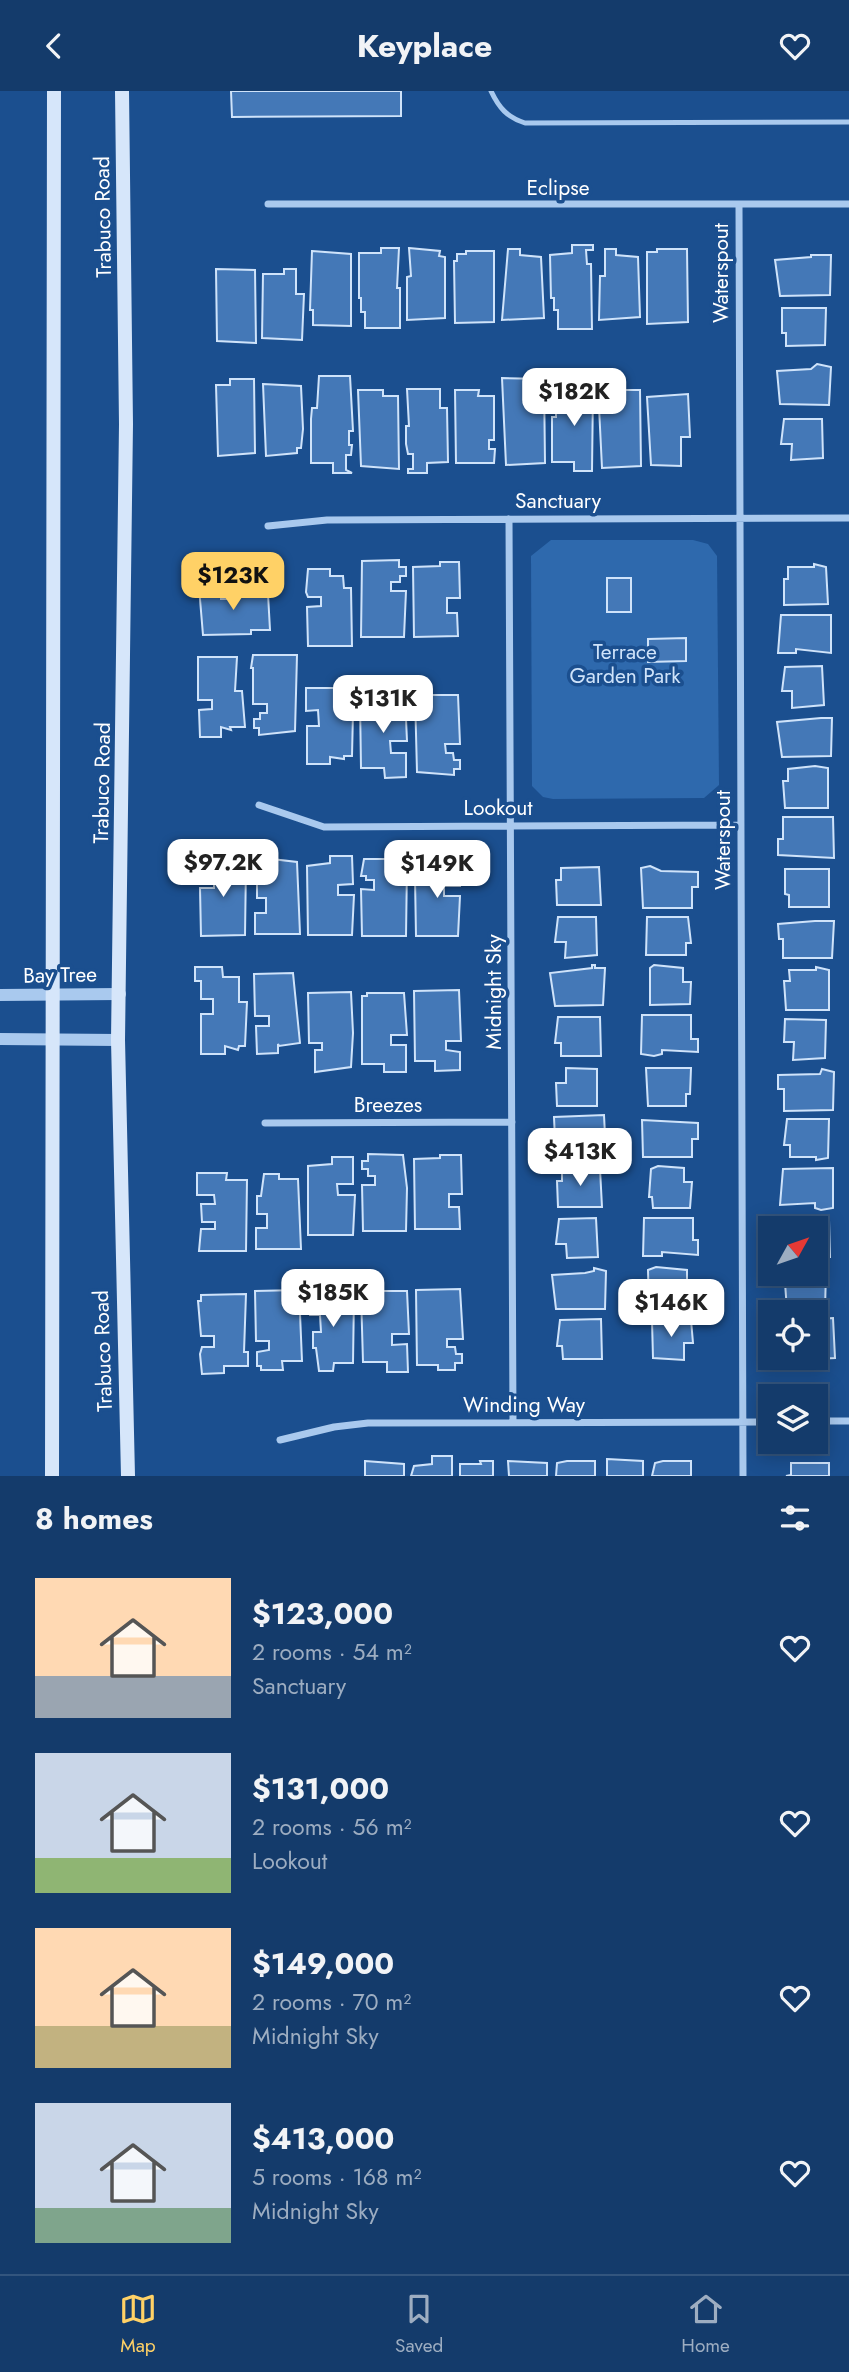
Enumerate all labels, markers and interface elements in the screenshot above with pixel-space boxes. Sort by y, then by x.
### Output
text: Keyplace [357,23,492,69]
icon: back [35,27,73,65]
icon: heart [776,27,814,65]
street label: Trabuco Road [87,156,119,278]
street label: Eclipse [526,173,590,203]
street label: Waterspout [706,223,736,323]
pin: $182K [525,369,623,428]
text: $182K [538,374,610,408]
street label: Sanctuary [515,486,602,516]
pin: $123K [184,553,282,612]
text: $123K [197,558,269,592]
park label: Terrace Garden Park [569,637,681,691]
pin: $131K [334,675,432,735]
text: $131K [349,681,417,715]
street label: Trabuco Road [86,722,118,844]
street label: Waterspout [708,790,738,890]
street label: Lookout [464,793,532,823]
pin: $97.2K [166,839,280,899]
pin: $149K [388,841,486,900]
text: $97.2K [183,845,263,879]
text: $149K [400,846,474,880]
street label: Midnight Sky [479,933,509,1050]
street label: Bay Tree [23,959,97,991]
street label: Breezes [354,1090,422,1120]
pin: $413K [531,1129,629,1188]
text: $413K [544,1134,616,1168]
north arrow [758,1216,828,1286]
map controls [758,1216,828,1454]
pin: $185K [284,1269,382,1329]
text: $185K [297,1275,369,1309]
pin: $146K [622,1279,720,1339]
text: $146K [634,1285,708,1319]
street label: Trabuco Road [86,1290,120,1412]
button: locate [758,1300,828,1370]
button: layers [758,1384,828,1454]
street label: Winding Way [463,1390,586,1420]
text: 8 homes [35,1497,153,1540]
icon: filters [776,1499,814,1537]
text: $123,000 [252,1592,393,1635]
icon: home [91,1606,175,1690]
icon: heart [776,1629,814,1667]
text: 2 rooms · 54 m² [252,1635,412,1669]
text: Sanctuary [252,1669,346,1703]
text: $131,000 [252,1767,389,1810]
icon: home [91,1781,175,1865]
icon: heart [776,1804,814,1842]
text: 2 rooms · 56 m² [252,1810,412,1844]
text: Lookout [252,1844,327,1878]
text: $149,000 [252,1942,394,1985]
icon: home [91,1956,175,2040]
icon: heart [776,1979,814,2017]
text: 2 rooms · 70 m² [252,1985,411,2019]
text: Midnight Sky [252,2019,379,2053]
text: $413,000 [252,2117,394,2160]
icon: home [91,2131,175,2215]
icon: heart [776,2154,814,2192]
text: 5 rooms · 168 m² [252,2160,421,2194]
text: Midnight Sky [252,2194,379,2228]
tab: Map [119,2290,157,2359]
tab: Saved [395,2290,443,2359]
tab: Home [681,2290,730,2359]

